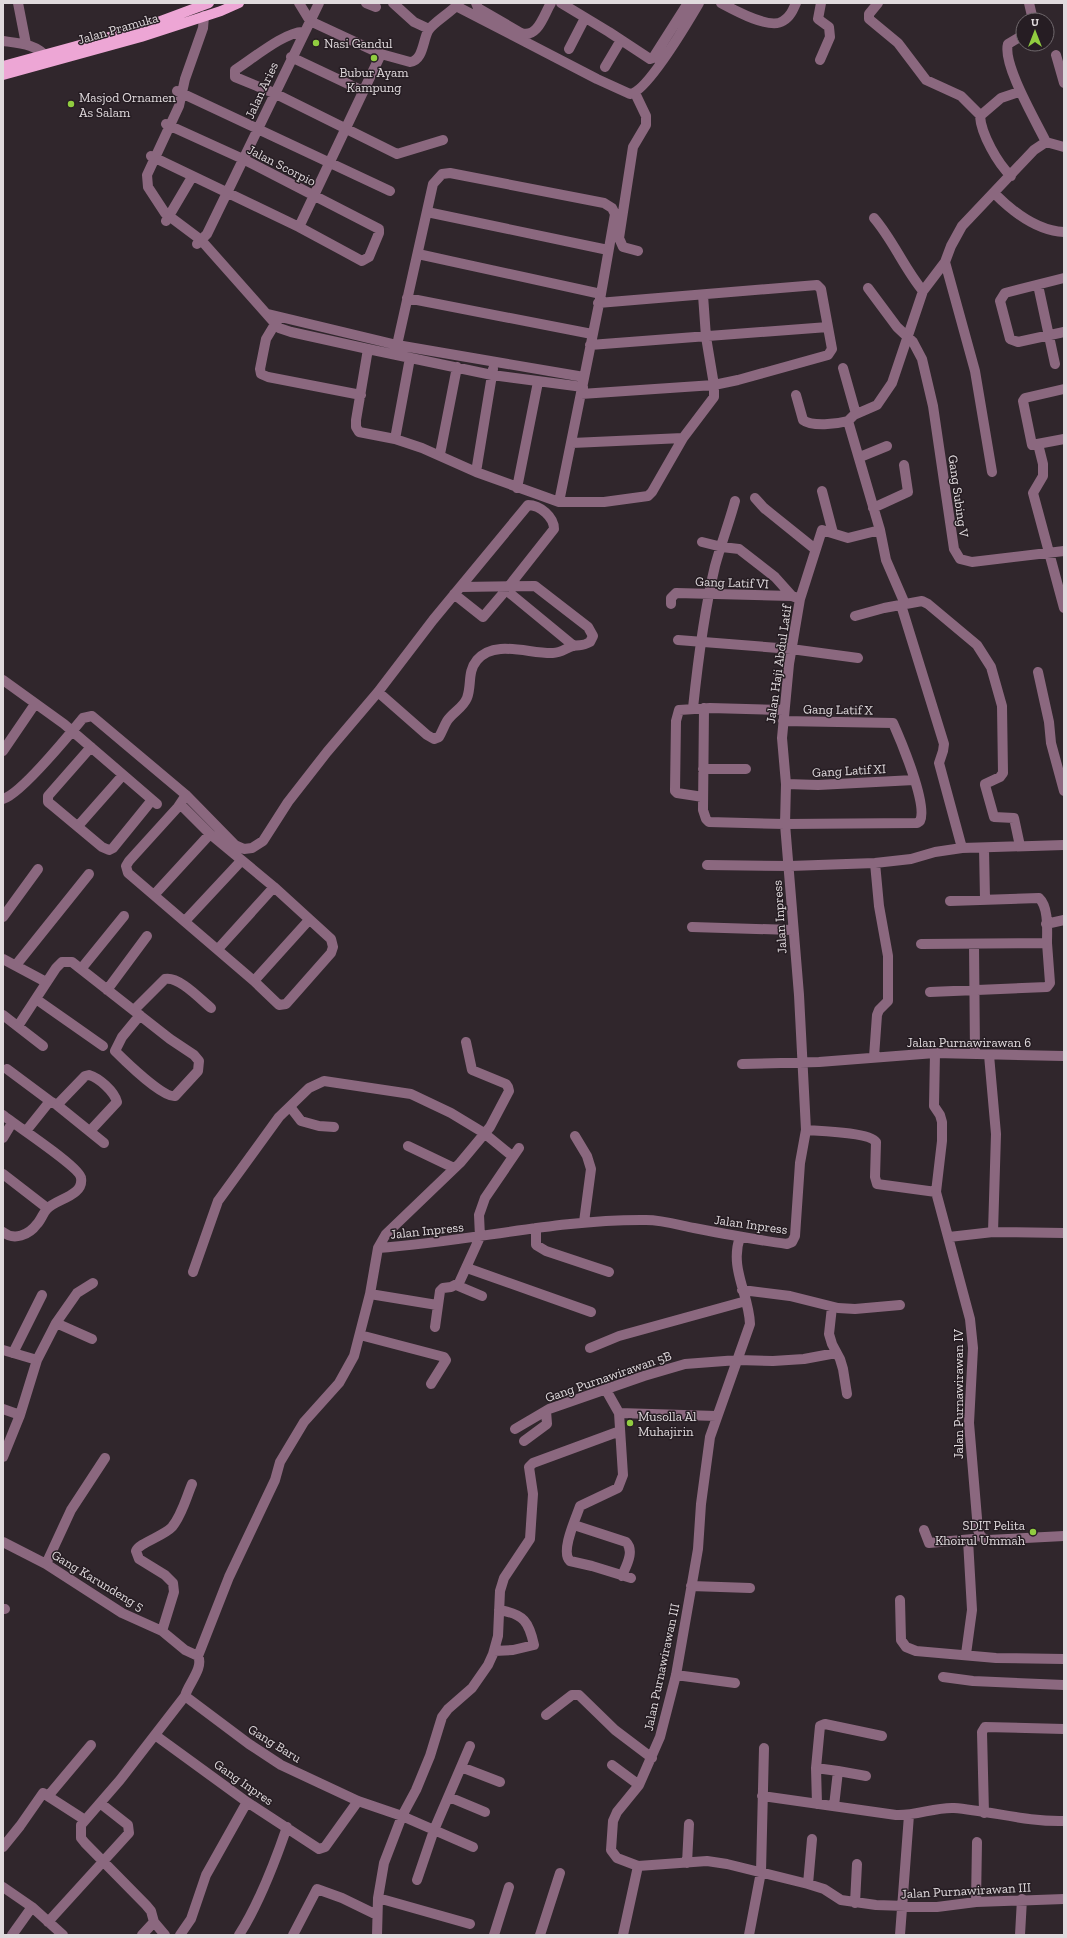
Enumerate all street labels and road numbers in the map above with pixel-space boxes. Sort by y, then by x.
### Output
street label: Jalan Pramuka [76,10,161,47]
street label: Jalan Aries [242,59,281,121]
street label: Jalan Scorpio [245,142,319,189]
street label: Gang Subing V [945,454,972,539]
street label: Gang Latif VI [695,574,769,591]
street label: Jalan Haji Abdul Latif [763,603,795,724]
street label: Gang Latif X [803,701,874,718]
street label: Gang Latif XI [812,761,886,780]
street label: Jalan Inpress [769,879,790,954]
street label: Jalan Purnawirawan 6 [907,1035,1031,1050]
street label: Jalan Inpress [713,1212,789,1237]
street label: Jalan Inpress [390,1219,465,1242]
street label: Jalan Purnawirawan IV [951,1328,966,1459]
street label: Gang Purnawirawan 5B [543,1348,673,1405]
street label: Gang Karundeng 5 [49,1547,147,1614]
street label: Jalan Purnawirawan III [641,1602,682,1732]
street label: Gang Baru [245,1721,305,1766]
street label: Gang Inpres [211,1757,276,1808]
street label: Jalan Purnawirawan III [901,1880,1031,1901]

